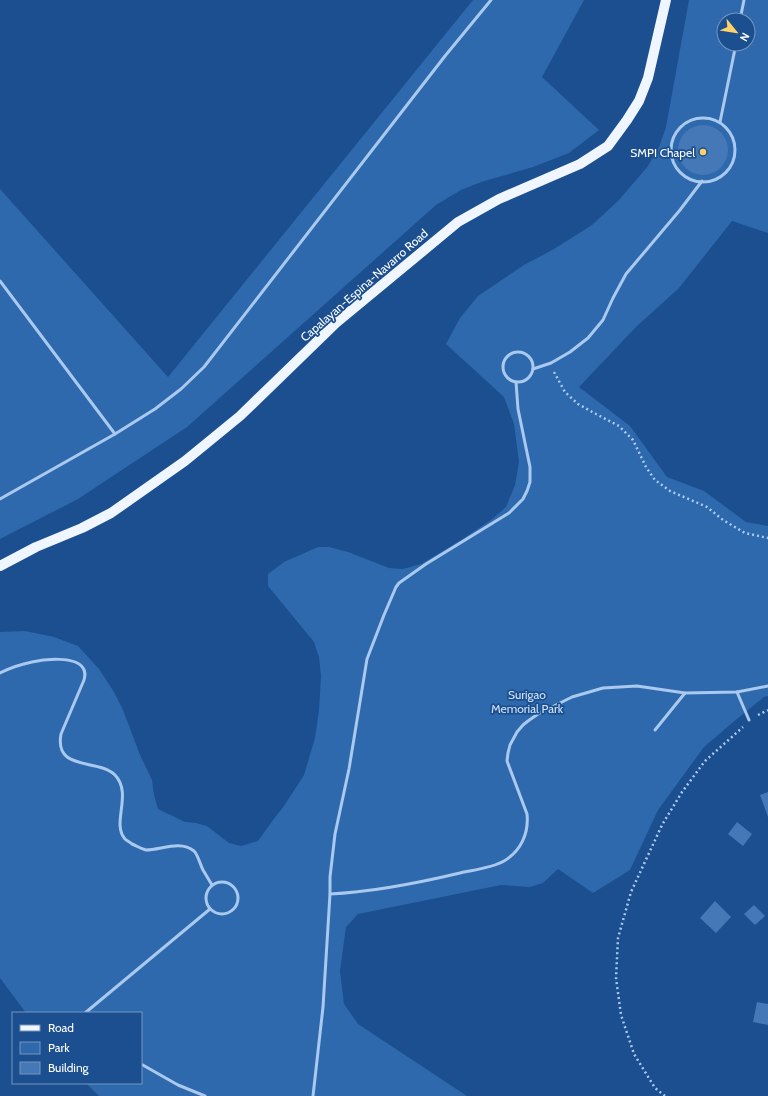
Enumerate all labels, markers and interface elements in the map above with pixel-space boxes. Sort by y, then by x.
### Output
north arrow [716,12,756,52]
text: N [737,30,753,44]
place label: SMPI Chapel [630,145,695,160]
marker: SMPI Chapel [698,147,708,157]
street label: Capalayan-Espina-Navarro Road [297,226,431,344]
park label: Surigao Memorial Park [491,687,564,716]
legend [12,1012,142,1084]
text: Road [48,1020,74,1035]
text: Park [48,1040,70,1055]
text: Building [48,1060,90,1075]

